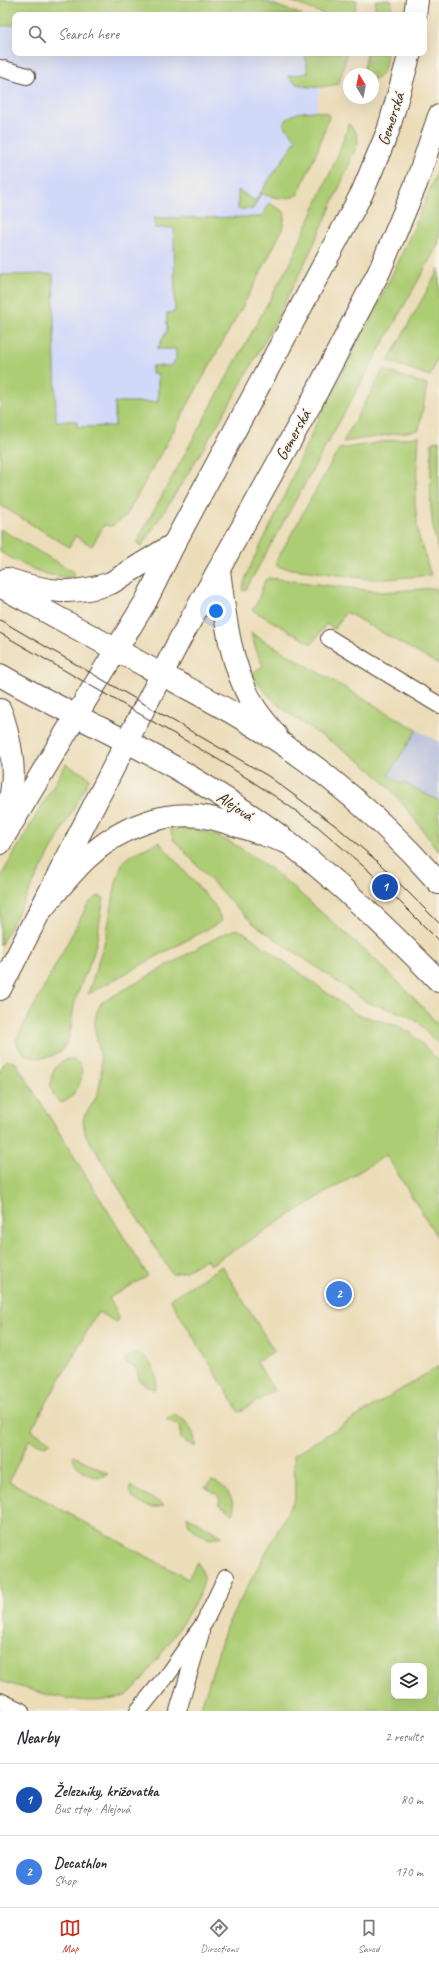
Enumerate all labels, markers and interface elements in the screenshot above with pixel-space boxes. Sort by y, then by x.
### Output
search box [12,12,427,56]
icon: search [26,23,48,45]
text: Search here [58,25,119,44]
north arrow [343,68,379,104]
street label: Gemerská [373,88,410,148]
street label: Gemerská [271,405,316,464]
your location [206,601,226,621]
street label: Alejová [213,786,259,826]
pin: 1 [372,872,398,902]
pin: 2 [326,1279,352,1309]
map controls [391,1663,427,1699]
button: layers [391,1663,427,1699]
text: Nearby [16,1727,59,1748]
text: 2 results [385,1729,423,1745]
text: Železníky, križovatka [54,1782,159,1801]
text: 1 [26,1792,32,1808]
text: 80 m [401,1792,423,1808]
text: Bus stop · Alejová [54,1801,130,1817]
text: Decathlon [54,1854,106,1873]
text: 2 [26,1864,32,1880]
text: 170 m [395,1864,423,1880]
text: Shop [54,1873,76,1889]
tab: Map [59,1917,81,1955]
tab: Directions [200,1917,239,1955]
tab: Saved [358,1917,380,1955]

